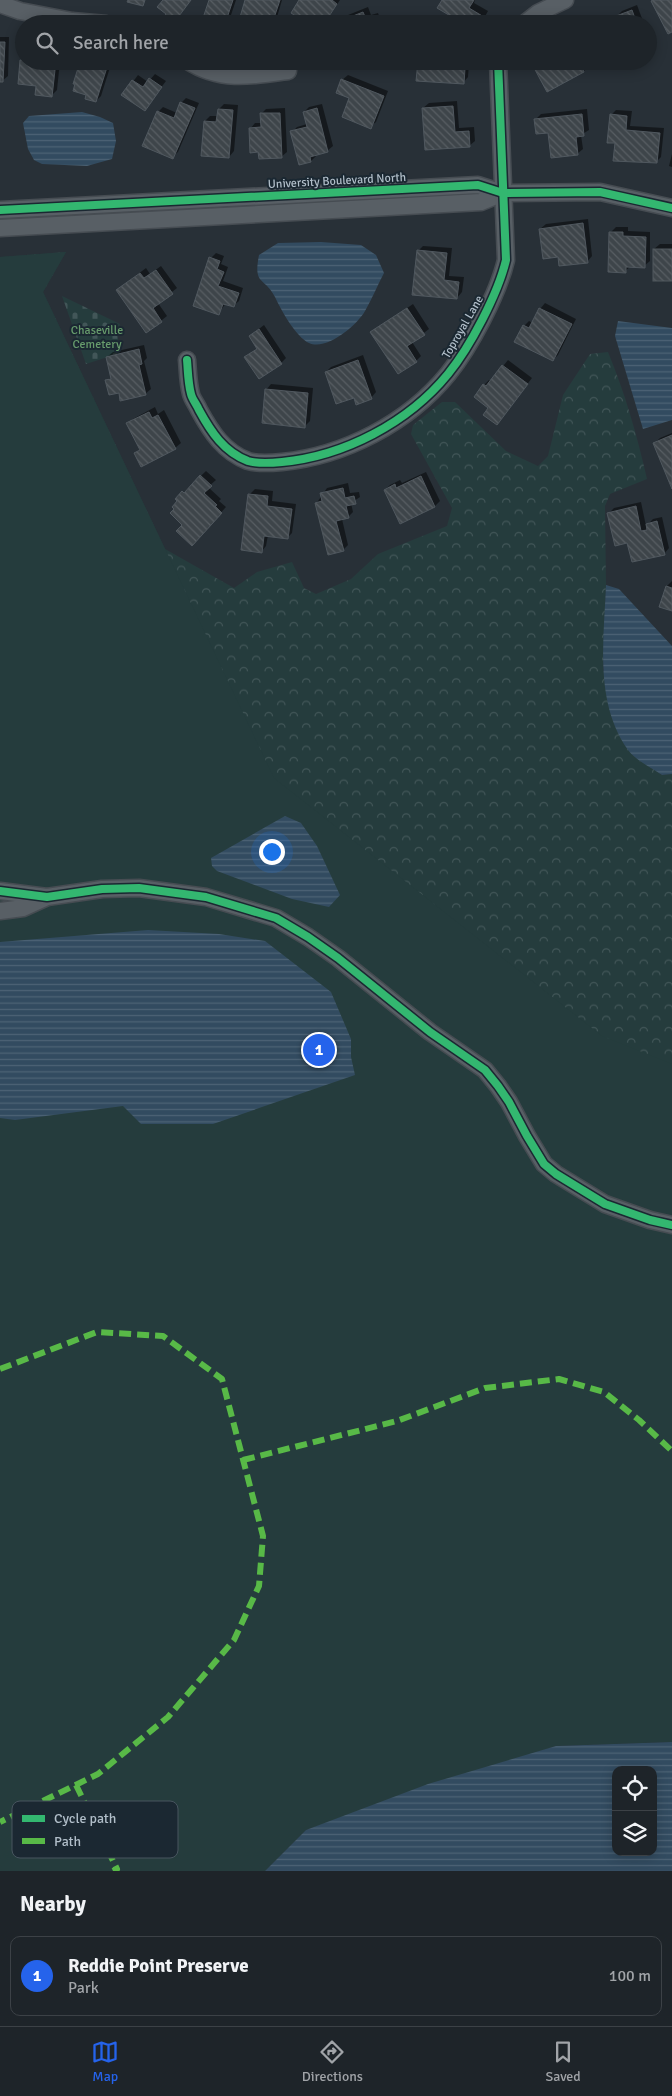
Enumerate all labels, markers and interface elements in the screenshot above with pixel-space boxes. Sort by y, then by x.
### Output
search box [15,15,657,70]
icon: search [33,29,61,57]
text: Search here [73,31,169,55]
street label: University Boulevard North [268,170,406,192]
street label: Toproyal Lane [439,293,487,361]
park label: Chaseville Cemetery [71,323,123,352]
your location [259,839,285,865]
pin: 1 [303,1031,335,1069]
map controls [612,1766,657,1856]
button: locate [612,1766,657,1811]
legend [12,1801,178,1858]
text: Cycle path [54,1810,116,1827]
button: layers [612,1811,657,1856]
text: Path [54,1833,81,1850]
text: Nearby [20,1891,86,1917]
text: Reddie Point Preserve [68,1954,249,1978]
text: 1 [33,1966,41,1986]
text: 100 m [609,1966,651,1986]
text: Park [68,1978,99,1998]
tab: Map [91,2038,119,2085]
tab: Directions [302,2038,363,2085]
tab: Saved [545,2038,581,2085]

